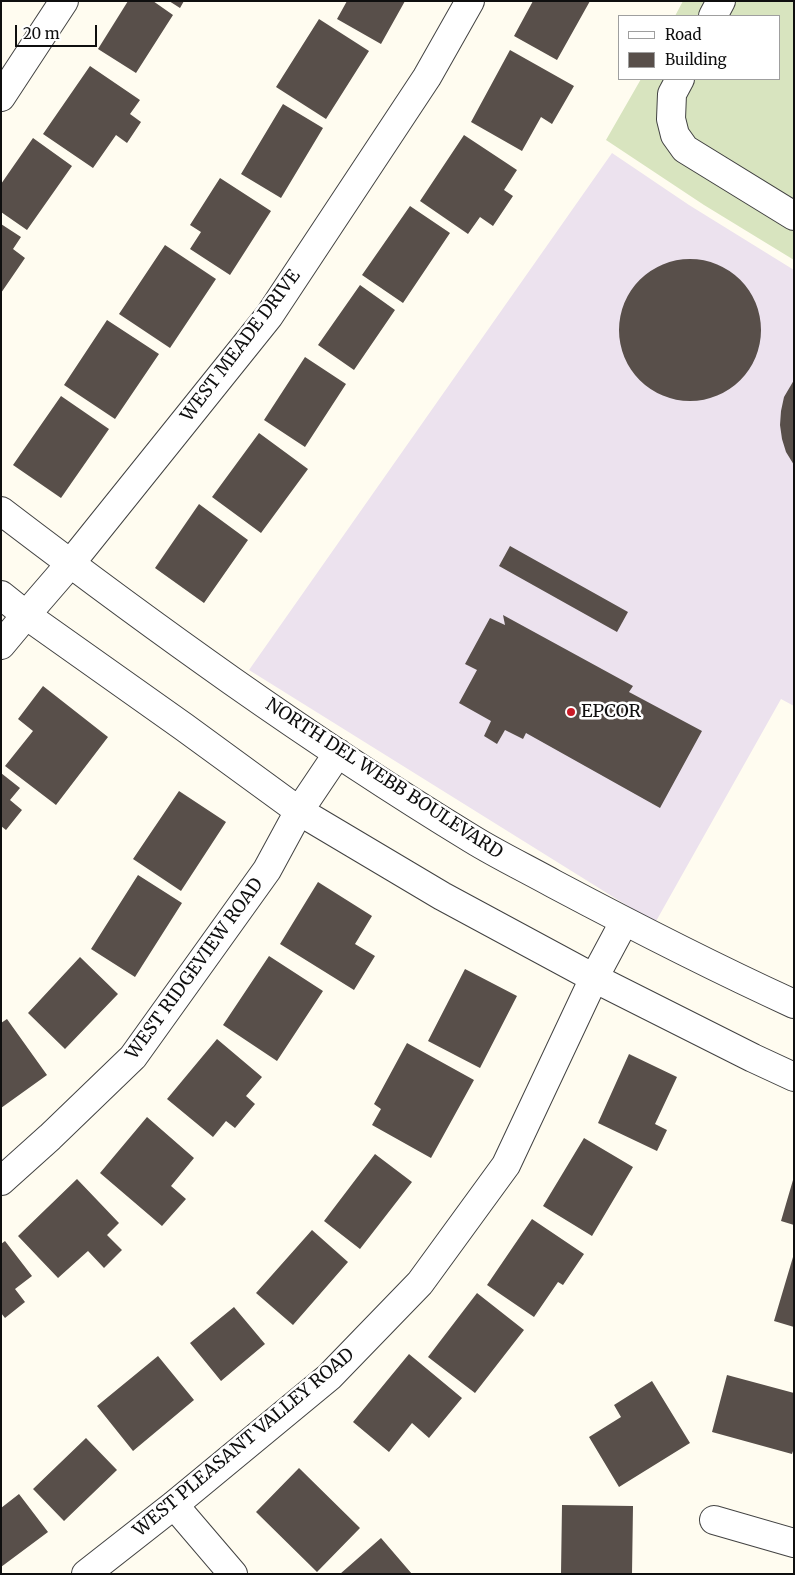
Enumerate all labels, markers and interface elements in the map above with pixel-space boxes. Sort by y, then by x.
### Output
scale bar [18,15,100,47]
legend [618,15,780,80]
text: 20 m [23,24,60,43]
text: Road [665,25,701,44]
text: Building [665,50,727,69]
street label: WEST MEADE DRIVE [177,266,305,426]
street label: NORTH DEL WEBB BOULEVARD [261,694,507,864]
place label: EPCOR [581,701,641,723]
marker: EPCOR [565,706,577,718]
street label: WEST RIDGEVIEW ROAD [122,874,268,1064]
street label: WEST PLEASANT VALLEY ROAD [129,1344,359,1542]

